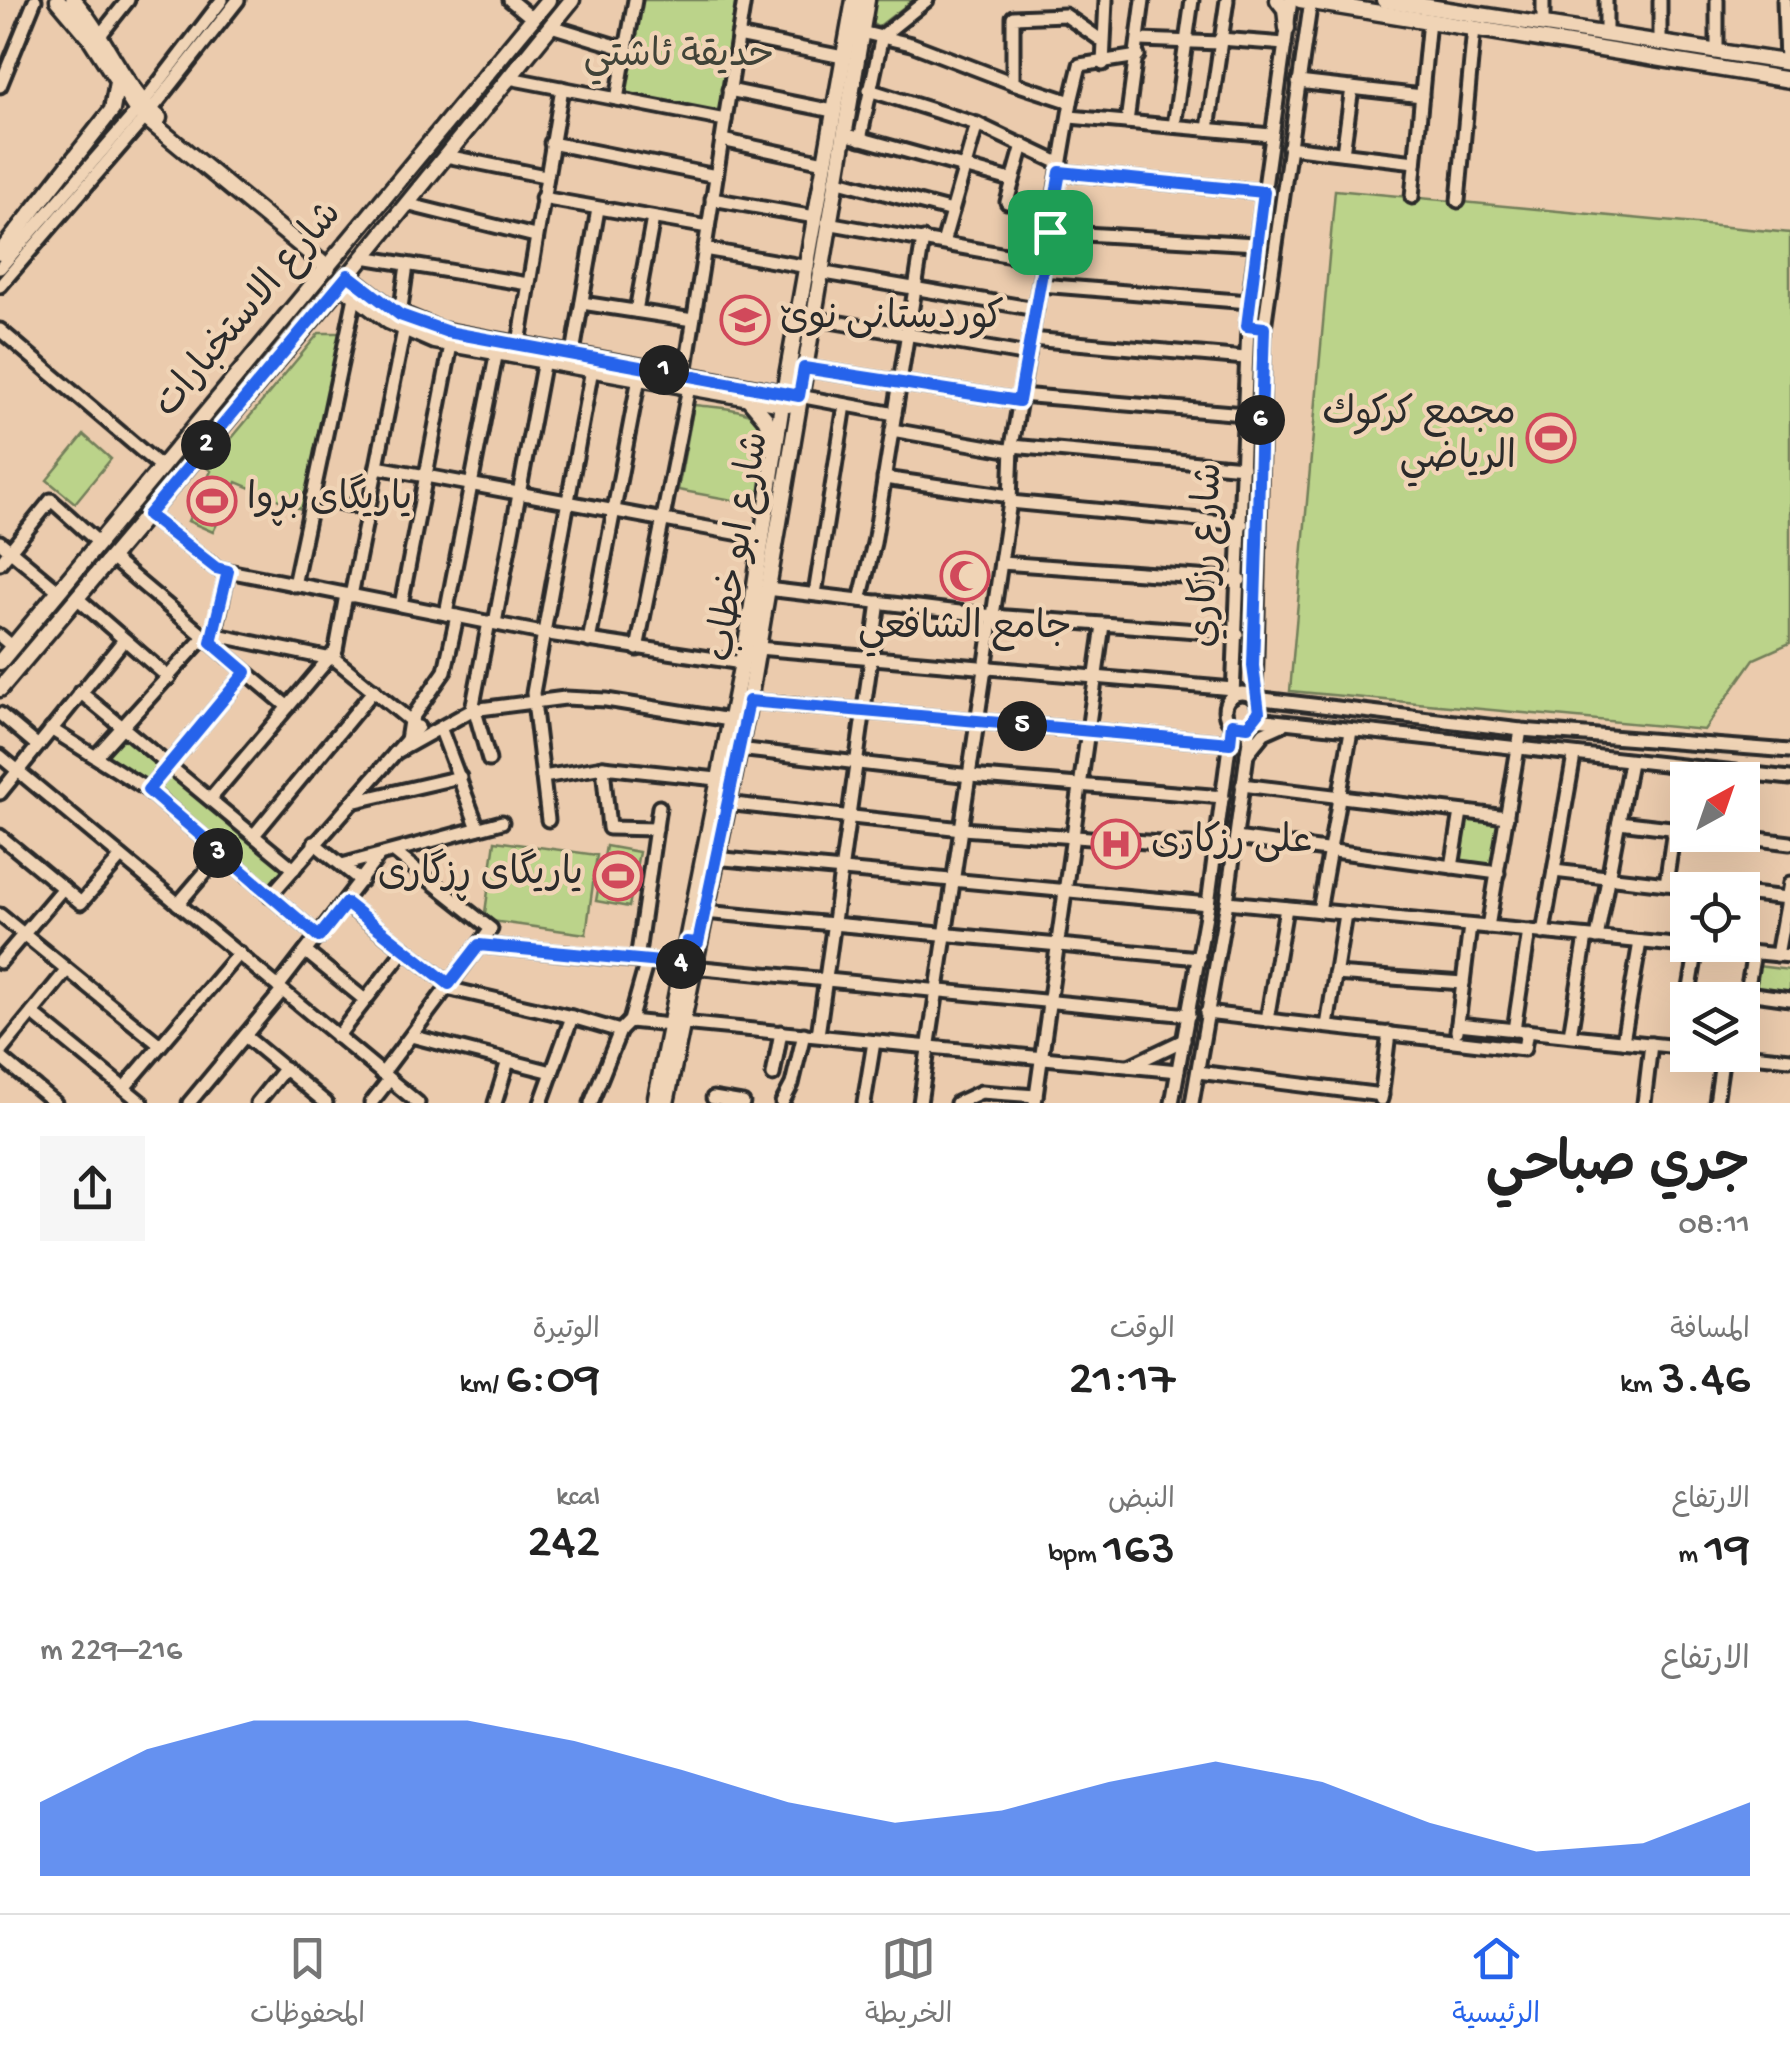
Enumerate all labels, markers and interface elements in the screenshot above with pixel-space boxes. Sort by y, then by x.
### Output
park label: حديقة ئاشتي [584,35,774,85]
pin [1008,190,1093,275]
street label: شارع الاستخبارات [146,193,353,428]
icon: arrive [1023,205,1078,260]
school or university icon: کوردستانی نوێ [719,294,771,346]
place label: کوردستانی نوێ [780,297,1004,342]
pin: 1 [639,345,689,395]
text: 1 [658,353,670,386]
place label: مجمع كركوك الرياضي [1322,393,1516,487]
pin: 6 [1235,395,1285,445]
text: 6 [1253,403,1267,436]
sports icon: مجمع كركوك الرياضي [1525,412,1577,464]
pin: 2 [181,420,231,470]
text: 2 [199,428,213,461]
street label: شارع ابو خطاب [700,429,781,665]
street label: شارع رزكاري [1183,462,1234,648]
place label: یاریگای بڕوا [247,473,412,526]
sports icon: یاریگای بڕوا [186,475,238,527]
mosque icon: جامع الشافعي [939,550,991,602]
place label: جامع الشافعي [858,607,1072,657]
pin: 5 [997,701,1047,751]
text: 5 [1015,709,1029,742]
north arrow [1670,762,1760,852]
map controls [1670,762,1760,1072]
hospital icon: على رزكارى [1090,818,1142,870]
place label: على رزكارى [1151,821,1313,866]
pin: 3 [193,828,243,878]
text: 3 [211,836,225,869]
place label: یاریگای ڕزگاری [378,848,583,901]
sports icon: یاریگای ڕزگاری [592,850,644,902]
button: locate [1670,872,1760,962]
pin: 4 [656,939,706,989]
text: 4 [674,947,688,980]
button: layers [1670,982,1760,1072]
button: share [40,1136,145,1241]
text: جري صباحي [1486,1137,1750,1201]
text: 08:11 [1678,1207,1750,1245]
text: الوتيرة [532,1315,600,1348]
text: الوقت [1110,1315,1175,1348]
text: المسافة [1670,1315,1750,1348]
text: 6:09 [506,1352,600,1411]
text: 21:17 [1068,1352,1175,1411]
text: 3.46 [1659,1352,1750,1411]
text: /km [460,1369,506,1402]
text: km [1620,1369,1659,1402]
text: kcal [556,1482,600,1515]
text: النبض [1108,1485,1175,1518]
text: الارتفاع [1671,1485,1750,1518]
text: 242 [527,1515,600,1574]
text: 163 [1104,1522,1175,1581]
text: 19 [1705,1522,1750,1581]
text: bpm [1048,1539,1104,1572]
text: m [1678,1539,1705,1572]
text: 216–229 m [40,1633,182,1671]
text: الارتفاع [1660,1643,1750,1681]
tab: المحفوظات [250,1931,365,2037]
tab: الخريطة [865,1931,952,2037]
tab: الرئيسية [1452,1931,1540,2037]

